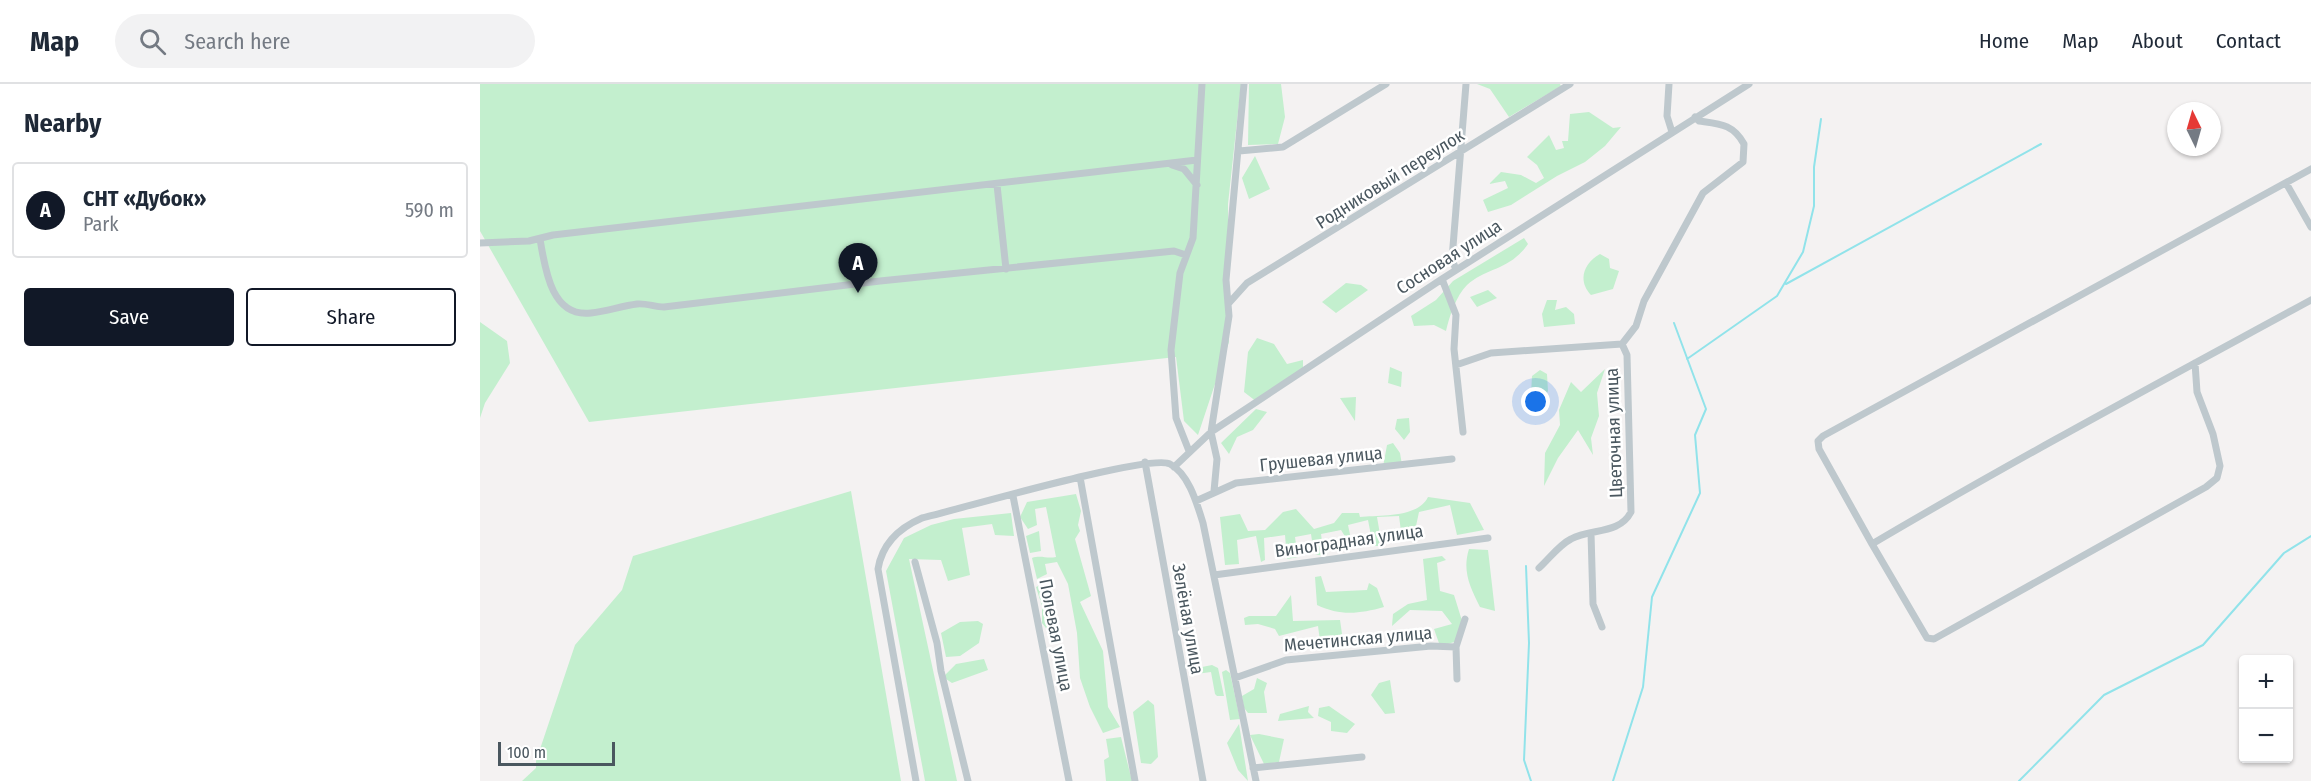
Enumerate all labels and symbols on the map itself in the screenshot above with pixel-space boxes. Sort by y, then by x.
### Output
north arrow [2167,102,2221,156]
street label: Родниковый переулок [1312,124,1469,234]
street label: Сосновая улица [1392,215,1506,299]
pin: A [838,244,878,293]
street label: Цветочная улица [1601,367,1627,498]
your location [1521,387,1550,416]
street label: Грушевая улица [1258,442,1384,476]
street label: Виноградная улица [1273,520,1425,562]
street label: Зелёная улица [1167,562,1209,676]
street label: Полевая улица [1034,577,1078,693]
street label: Мечетинская улица [1283,622,1433,656]
scale bar [498,739,615,766]

